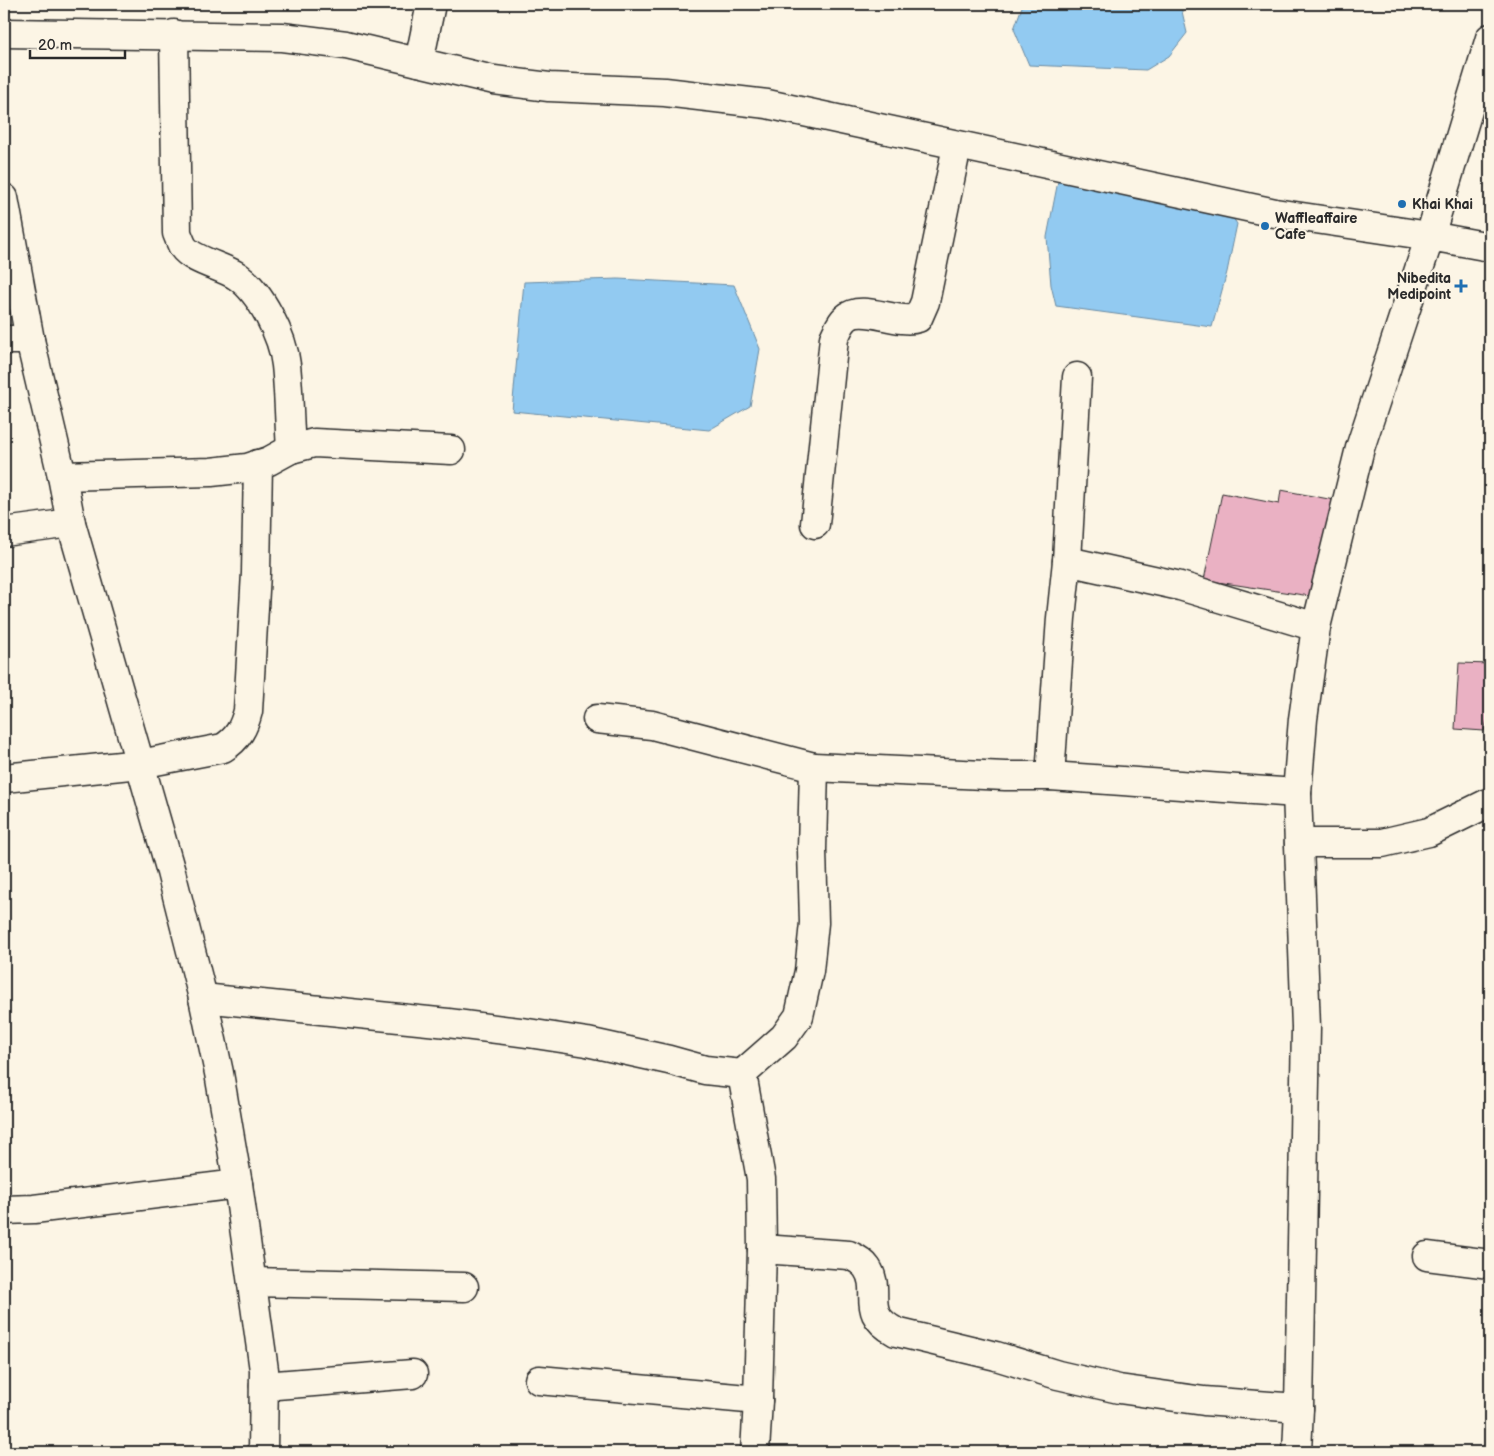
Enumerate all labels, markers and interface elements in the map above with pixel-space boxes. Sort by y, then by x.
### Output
scale bar [30,28,125,60]
text: 20 m [38,36,72,55]
place label: Khai Khai [1412,196,1473,213]
marker: Khai Khai [1396,198,1408,210]
place label: Waffleaffaire Cafe [1275,210,1357,243]
marker: Waffleaffaire Cafe [1259,220,1271,232]
place label: Nibedita Medipoint [1387,270,1451,303]
marker: Nibedita Medipoint [1455,280,1467,292]

